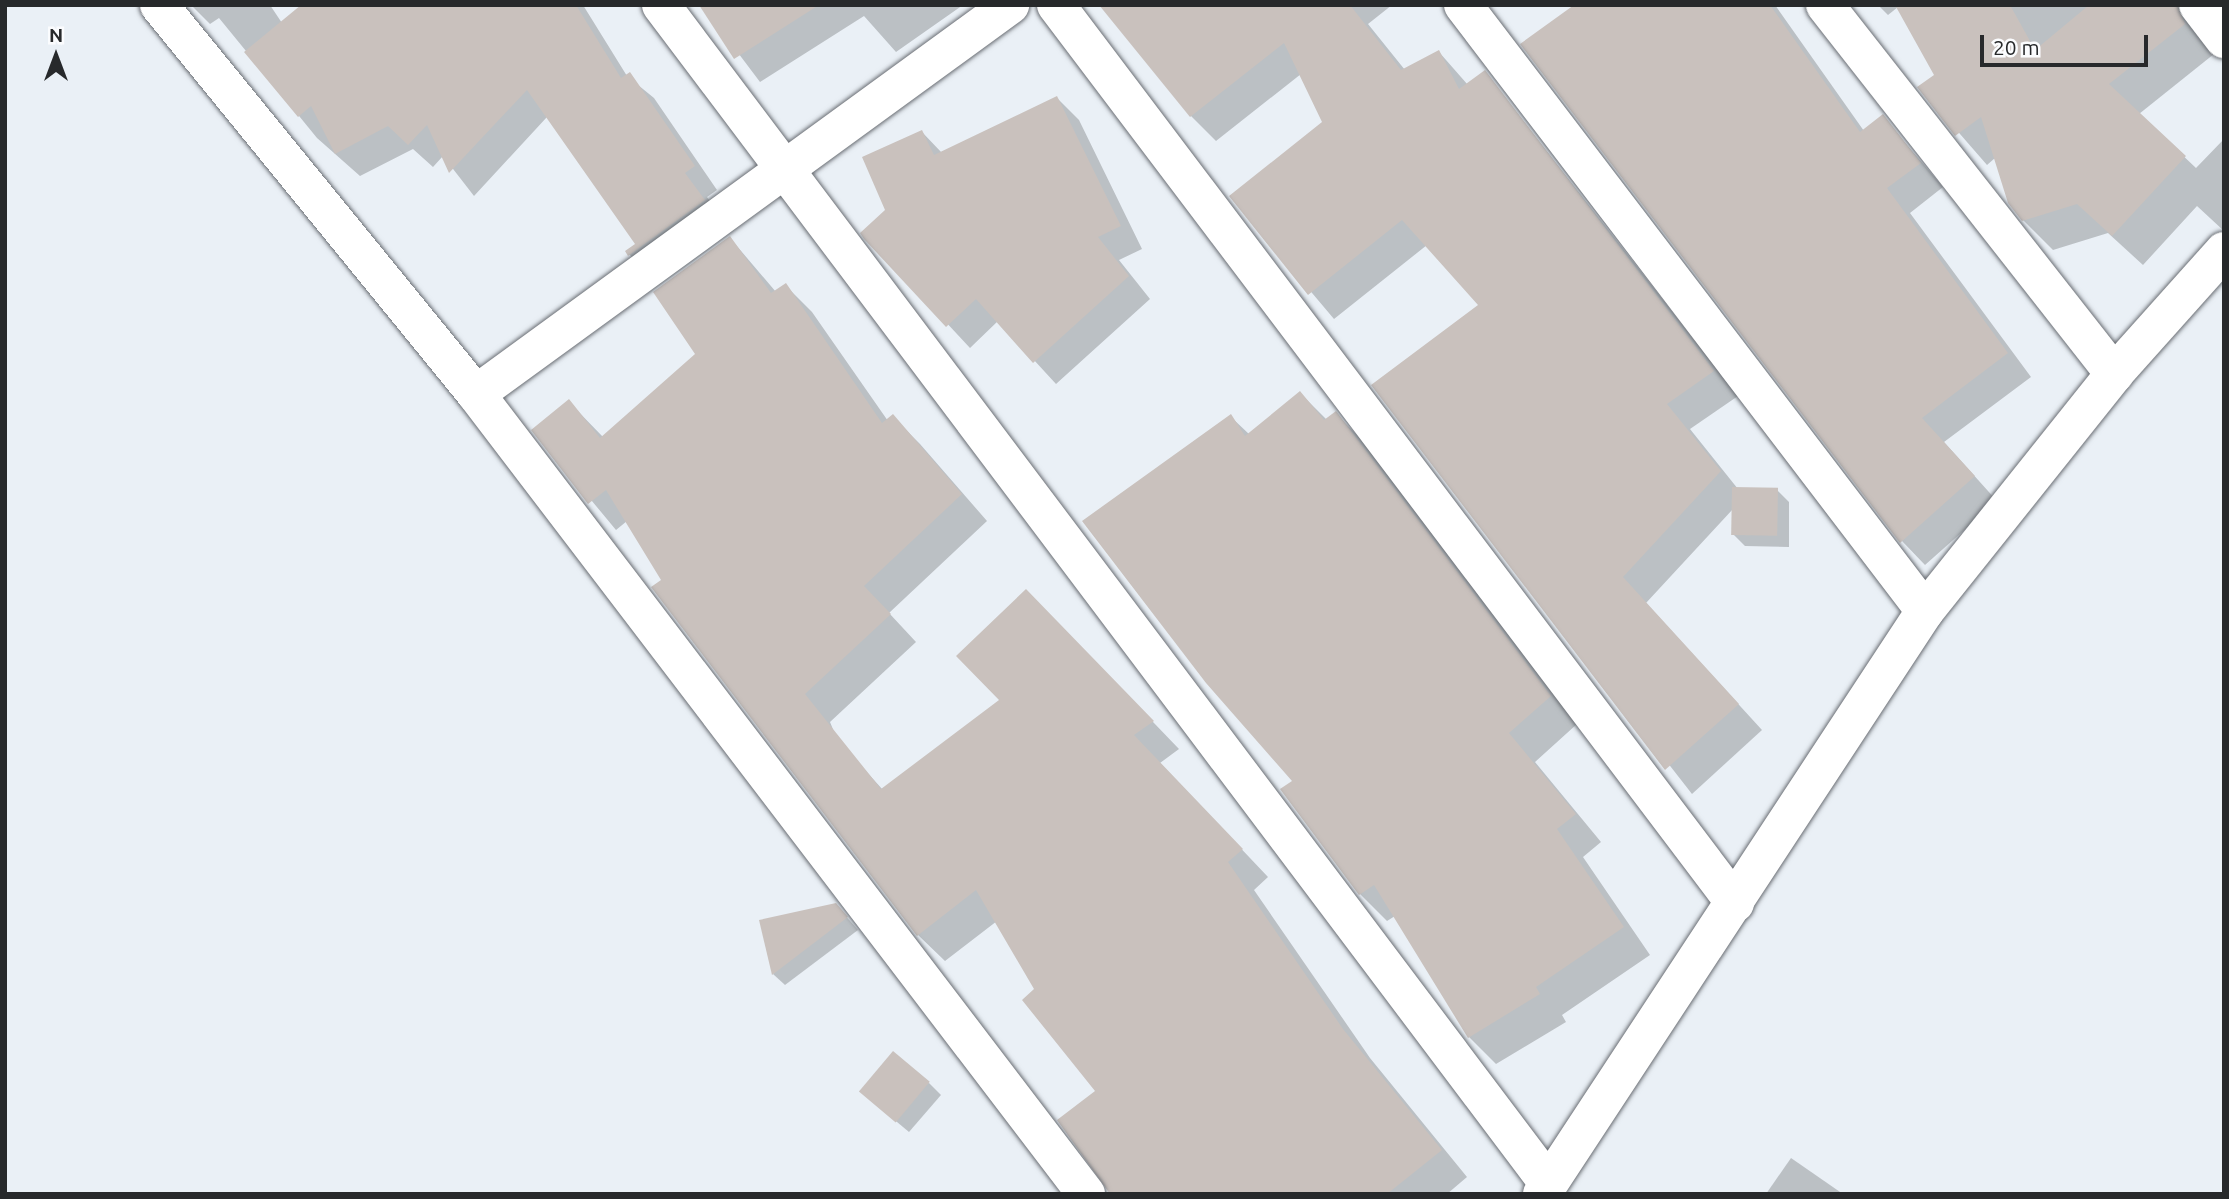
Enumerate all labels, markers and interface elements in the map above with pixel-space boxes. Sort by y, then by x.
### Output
north arrow [21,21,91,91]
scale bar [1984,21,2152,65]
text: N [49,24,63,46]
text: 20 m [1993,35,2040,59]

